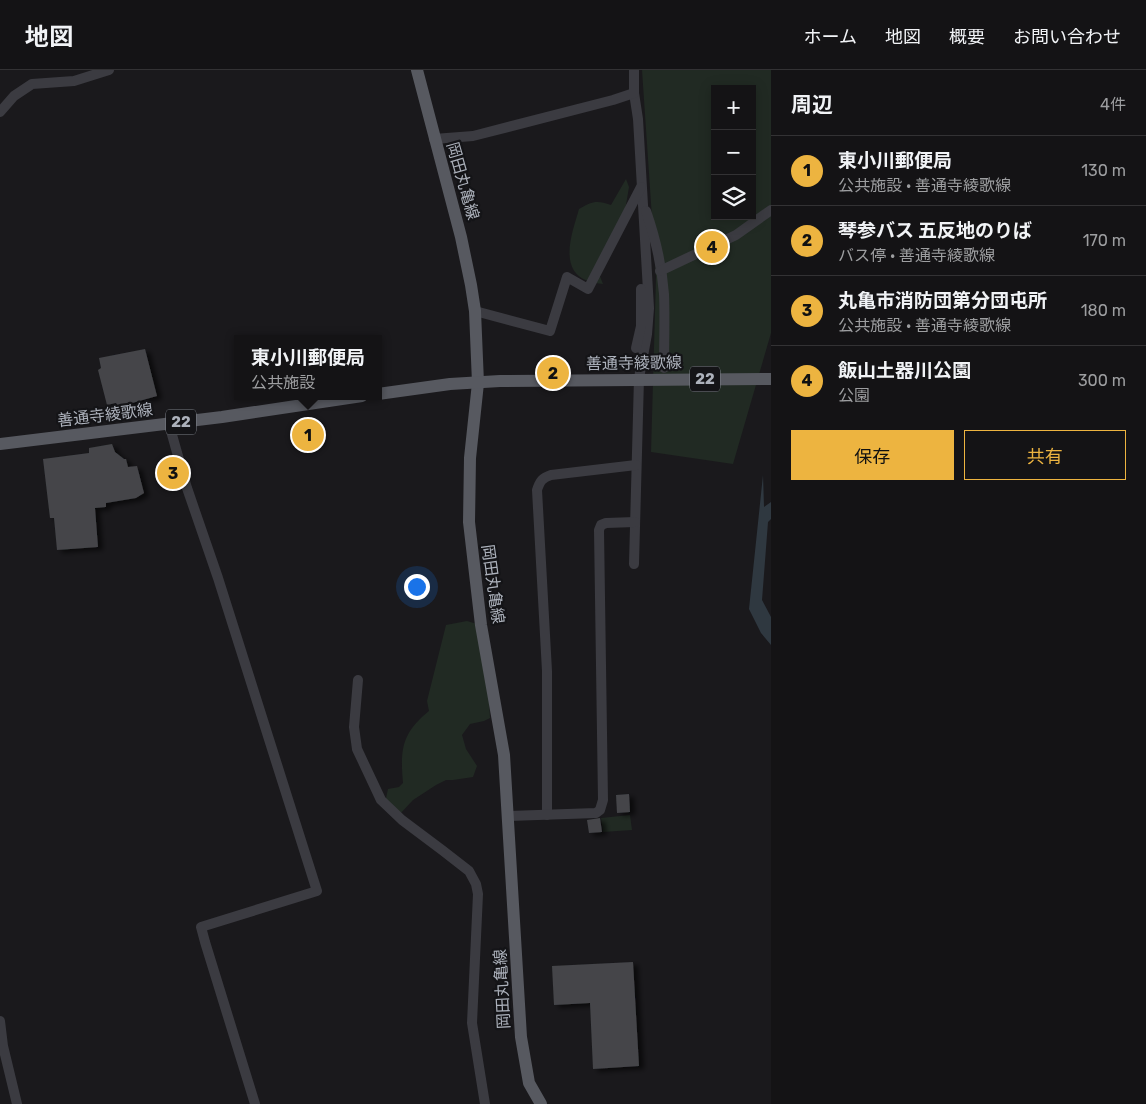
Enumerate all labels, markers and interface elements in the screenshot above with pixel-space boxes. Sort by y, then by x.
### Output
text: 地図 [25,23,73,51]
text: ホーム [804,26,857,48]
text: 地図 [885,26,921,48]
text: 概要 [949,26,985,48]
text: お問い合わせ [1013,26,1121,48]
map controls [711,85,756,220]
button: + [711,85,756,130]
text: 周辺 [791,92,833,117]
text: 4件 [1100,95,1126,114]
button: − [711,130,756,175]
street label: 岡田丸亀線 [443,140,483,222]
text: 東小川郵便局 [838,149,952,172]
text: 1 [803,161,811,180]
text: 130 m [1081,161,1126,180]
button: layers [711,175,756,220]
text: 公共施設 · 善通寺綾歌線 [838,176,1011,195]
text: 琴参バス 五反地のりば [838,219,1032,242]
pin: 4 [696,228,728,266]
text: 2 [802,231,812,250]
text: 170 m [1083,231,1126,250]
text: バス停 · 善通寺綾歌線 [838,246,995,265]
text: 丸亀市消防団第分団屯所 [838,289,1047,312]
text: 3 [802,301,812,320]
text: 180 m [1081,301,1126,320]
text: 公共施設 · 善通寺綾歌線 [838,316,1011,335]
popup [234,335,382,400]
text: 東小川郵便局 [251,346,365,369]
street label: 善通寺綾歌線 [586,353,682,373]
pin: 2 [537,354,569,392]
text: 飯山土器川公園 [838,359,971,382]
road number: 22 [690,366,720,392]
text: 4 [802,371,812,390]
text: 300 m [1078,371,1126,390]
text: 公共施設 [251,373,315,392]
text: 公園 [838,386,870,405]
street label: 善通寺綾歌線 [56,400,154,430]
road number: 22 [166,410,196,434]
pin: 1 [292,416,324,454]
button: 保存 [791,430,954,480]
button: 共有 [964,430,1126,480]
pin: 3 [157,454,189,492]
street label: 岡田丸亀線 [478,543,508,625]
your location [404,574,430,600]
street label: 岡田丸亀線 [490,949,514,1029]

